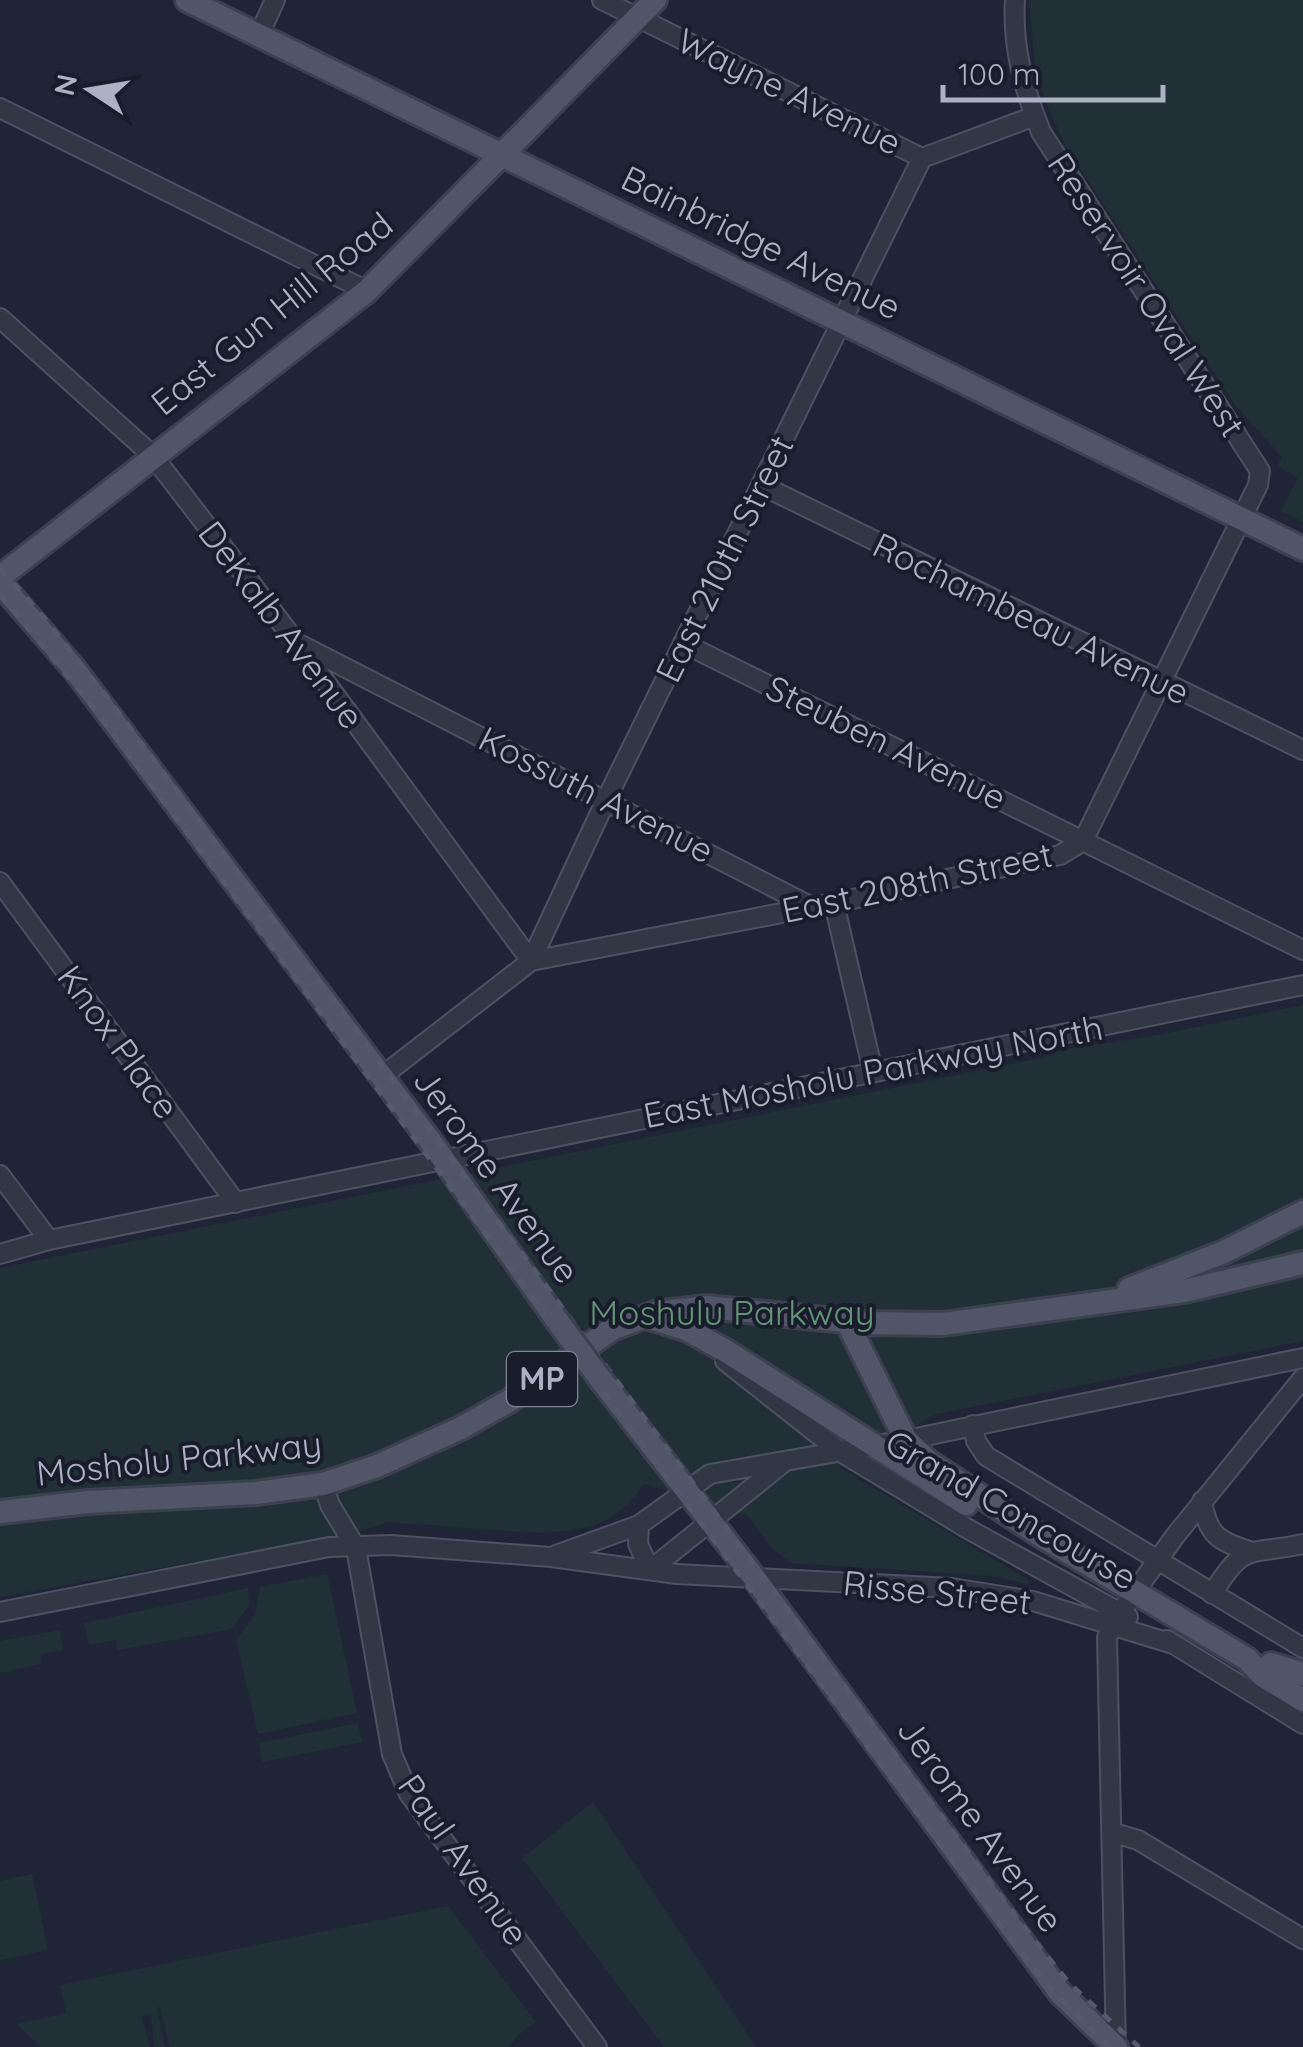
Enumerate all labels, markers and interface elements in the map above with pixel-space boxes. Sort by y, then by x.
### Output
street label: Wayne Avenue [670,18,909,164]
north arrow [40,40,140,140]
scale bar [943,40,1163,102]
text: 100 m [958,55,1040,93]
text: N [46,71,84,98]
street label: Reservoir Oval West [1039,144,1255,445]
street label: Bainbridge Avenue [615,155,908,329]
street label: East Gun Hill Road [142,202,401,424]
street label: East 210th Street [645,428,803,689]
street label: DeKalb Avenue [189,512,374,737]
street label: Rochambeau Avenue [866,522,1197,714]
street label: Steuben Avenue [759,665,1014,819]
street label: Kossuth Avenue [472,716,721,872]
street label: East 208th Street [778,832,1056,932]
street label: Knox Place [48,956,189,1127]
street label: East Mosholu Parkway North [639,1005,1106,1137]
street label: Jerome Avenue [404,1059,589,1291]
park label: Moshulu Parkway [589,1290,875,1334]
road number: MP [507,1352,577,1406]
street label: Grand Concourse [878,1419,1145,1599]
street label: Mosholu Parkway [34,1421,324,1495]
street label: Risse Street [841,1560,1033,1624]
street label: Jerome Avenue [888,1708,1073,1940]
street label: Paul Avenue [389,1765,539,1953]

